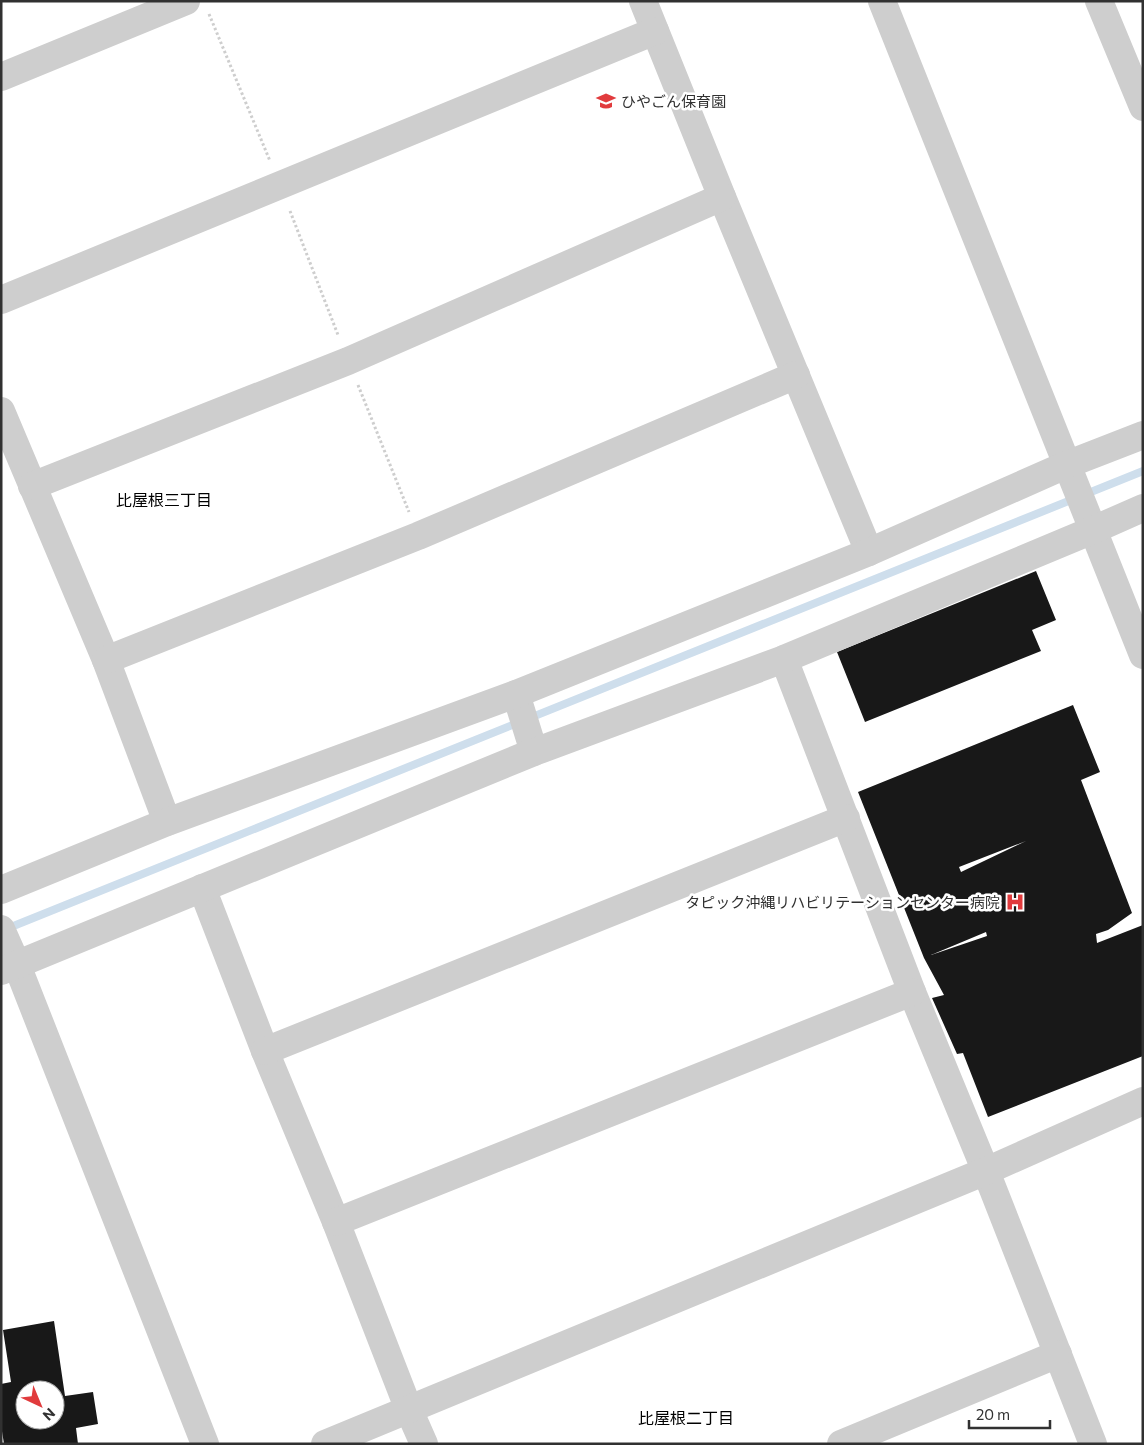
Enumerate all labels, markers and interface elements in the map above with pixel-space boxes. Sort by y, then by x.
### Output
school or university icon: ひやごん保育園 [595,90,617,112]
place label: ひやごん保育園 [621,92,726,110]
district label: 比屋根三丁目 [116,490,212,509]
hospital icon: タピック沖縄リハビリテーションセンター病院 [1004,891,1026,913]
place label: タピック沖縄リハビリテーションセンター病院 [685,893,1000,911]
north arrow [15,1380,65,1430]
scale bar [969,1398,1050,1430]
text: N [40,1405,59,1424]
text: 20 m [976,1405,1010,1423]
district label: 比屋根二丁目 [638,1408,734,1427]

